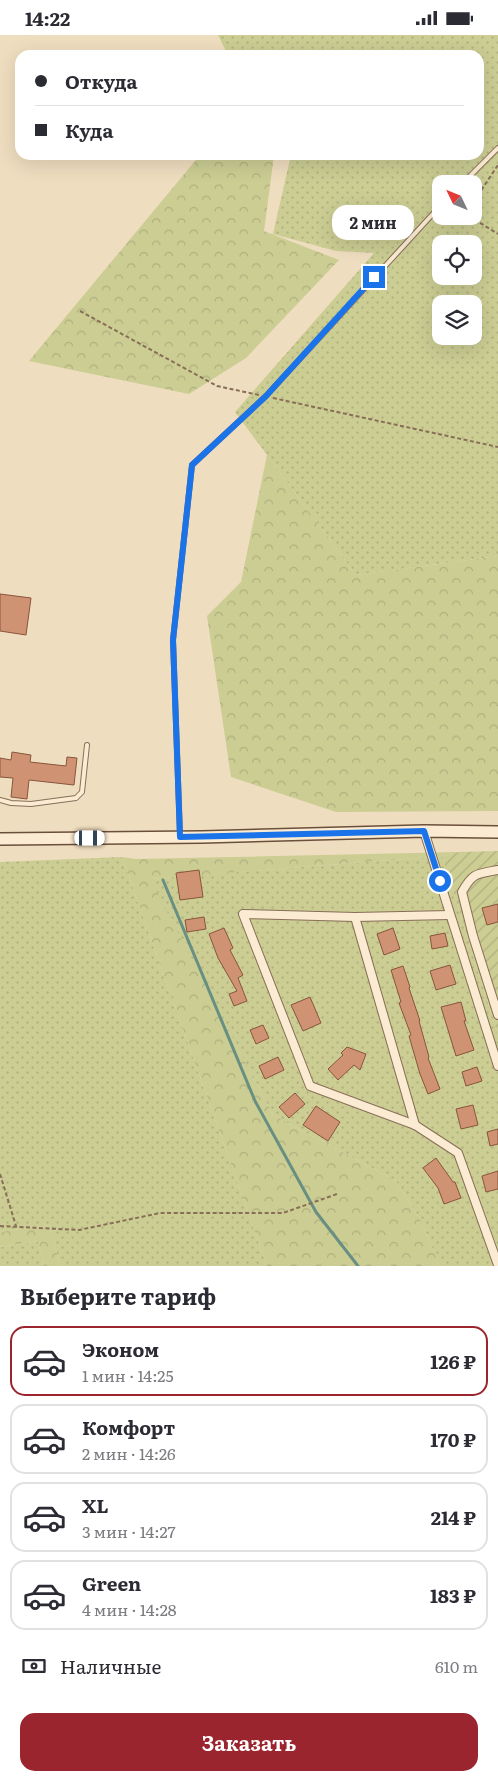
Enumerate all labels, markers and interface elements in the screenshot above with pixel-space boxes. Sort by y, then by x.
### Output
text: 14:22 [25,4,70,32]
text: Откуда [65,67,138,95]
text: Куда [65,116,113,144]
north arrow [432,175,482,225]
map controls [432,175,482,345]
callout: 2 мин [333,205,415,239]
text: 2 мин [350,210,396,234]
button: locate [432,235,482,285]
route end [363,266,385,288]
button: layers [432,295,482,345]
car [75,831,105,846]
route start [429,870,451,892]
text: Выберите тариф [20,1279,216,1312]
text: Эконом [82,1335,159,1363]
icon: car [22,1339,67,1384]
text: 126 ₽ [430,1347,476,1375]
text: 1 мин · 14:25 [82,1363,174,1387]
text: Комфорт [82,1413,175,1441]
icon: car [22,1417,67,1462]
text: 170 ₽ [430,1425,476,1453]
text: 2 мин · 14:26 [82,1441,176,1465]
text: XL [82,1491,109,1519]
icon: car [22,1495,67,1540]
text: 214 ₽ [431,1503,476,1531]
text: 3 мин · 14:27 [82,1519,176,1543]
text: Green [82,1569,141,1597]
icon: car [22,1573,67,1618]
text: 183 ₽ [430,1581,476,1609]
text: 4 мин · 14:28 [82,1597,177,1621]
icon: cash [20,1652,48,1680]
text: Наличные [60,1652,161,1680]
text: 610 m [435,1654,478,1678]
button: Заказать [20,1713,478,1771]

